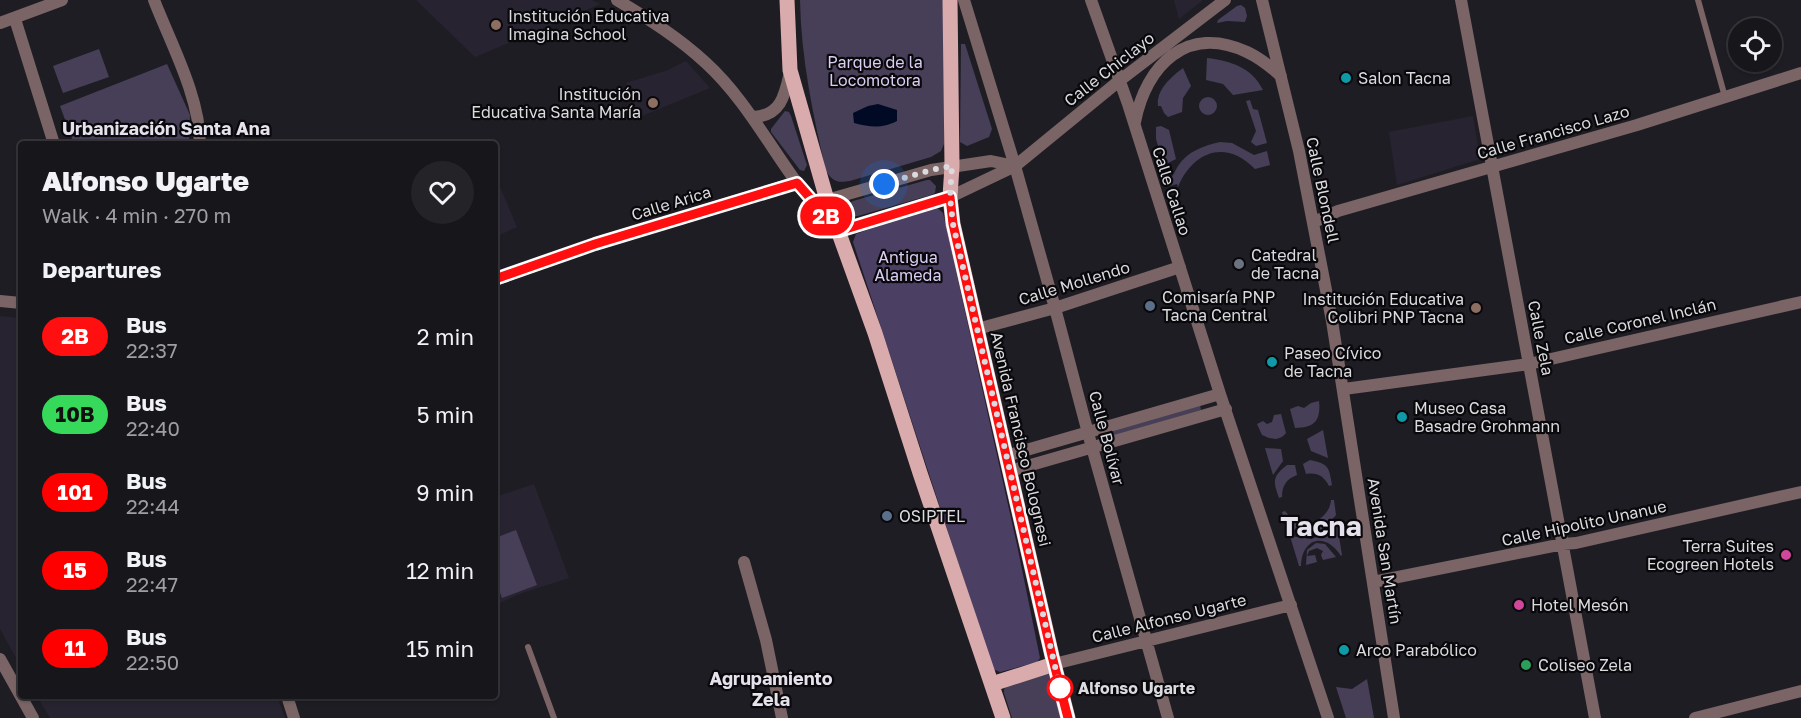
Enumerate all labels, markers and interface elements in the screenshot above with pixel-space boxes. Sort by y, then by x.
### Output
place label: Institución Educativa Imagina School [508,6,670,44]
marker: Institución Educativa Imagina School [489,18,503,32]
map controls [1728,18,1782,72]
button: locate [1728,18,1782,72]
street label: Calle Chiclayo [1060,28,1158,110]
park label: Parque de la Locomotora [827,52,923,90]
place label: Salon Tacna [1358,68,1451,88]
marker: Salon Tacna [1339,71,1353,85]
place label: Institución Educativa Santa María [471,84,641,122]
marker: Institución Educativa Santa María [646,96,660,110]
street label: Calle Francisco Lazo [1474,101,1632,163]
district label: Urbanización Santa Ana [62,117,270,139]
street label: Calle Blondell [1302,135,1344,245]
street label: Calle Callao [1148,144,1196,238]
button: heart [411,161,474,224]
text: Alfonso Ugarte [42,164,249,197]
your location [869,169,899,199]
street label: Calle Arica [629,181,713,225]
line badge: 2B [799,196,853,236]
text: Walk · 4 min · 270 m [42,203,231,227]
text: 2B [812,203,840,229]
place label: Catedral de Tacna [1251,245,1319,283]
park label: Antigua Alameda [875,247,941,285]
text: Departures [42,256,161,283]
street label: Calle Mollendo [1016,257,1132,309]
marker: Catedral de Tacna [1232,257,1246,271]
place label: Comisaría PNP Tacna Central [1162,287,1275,325]
place label: Institución Educativa Colibri PNP Tacna [1303,289,1464,327]
street label: Calle Coronel Inclán [1562,294,1718,348]
marker: Comisaría PNP Tacna Central [1143,299,1157,313]
street label: Calle Zela [1524,299,1558,377]
marker: Institución Educativa Colibri PNP Tacna [1469,301,1483,315]
text: Bus [126,311,167,338]
text: 2B [61,323,89,349]
text: 2 min [417,323,474,350]
street label: Avenida Francisco Bolognesi [987,330,1055,548]
text: 22:37 [126,338,178,362]
place label: Paseo Cívico de Tacna [1284,343,1381,381]
marker: Paseo Cívico de Tacna [1265,355,1279,369]
text: Bus [126,389,167,416]
street label: Calle Bolívar [1085,389,1129,487]
place label: Museo Casa Basadre Grohmann [1414,398,1560,436]
text: 10B [55,401,95,427]
text: 5 min [417,401,474,428]
marker: Museo Casa Basadre Grohmann [1395,410,1409,424]
text: 22:40 [126,416,180,440]
text: Bus [126,467,167,494]
street label: Avenida San Martín [1364,476,1406,626]
text: 101 [57,479,93,505]
text: 9 min [416,479,474,506]
text: 22:44 [126,494,180,518]
street label: Calle Hipolito Unanue [1500,496,1668,550]
place label: OSIPTEL [899,506,965,526]
marker: OSIPTEL [880,509,894,523]
district label: Tacna [1280,509,1362,542]
place label: Terra Suites Ecogreen Hotels [1647,536,1774,574]
text: Bus [126,545,167,572]
marker: Terra Suites Ecogreen Hotels [1779,548,1793,562]
text: 15 [63,557,87,583]
text: 12 min [406,557,474,584]
text: 22:47 [126,572,178,596]
street label: Calle Alfonso Ugarte [1090,589,1248,647]
place label: Hotel Mesón [1531,595,1629,615]
marker: Hotel Mesón [1512,598,1526,612]
text: Bus [126,623,167,650]
text: 11 [64,635,86,661]
text: 15 min [406,635,474,662]
place label: Arco Parabólico [1356,640,1477,660]
marker: Arco Parabólico [1337,643,1351,657]
text: 22:50 [126,650,179,674]
place label: Coliseo Zela [1538,655,1632,675]
marker: Coliseo Zela [1519,658,1533,672]
district label: Agrupamiento Zela [709,667,833,710]
marker: Alfonso Ugarte [1047,675,1073,701]
place label: Alfonso Ugarte [1078,678,1195,698]

